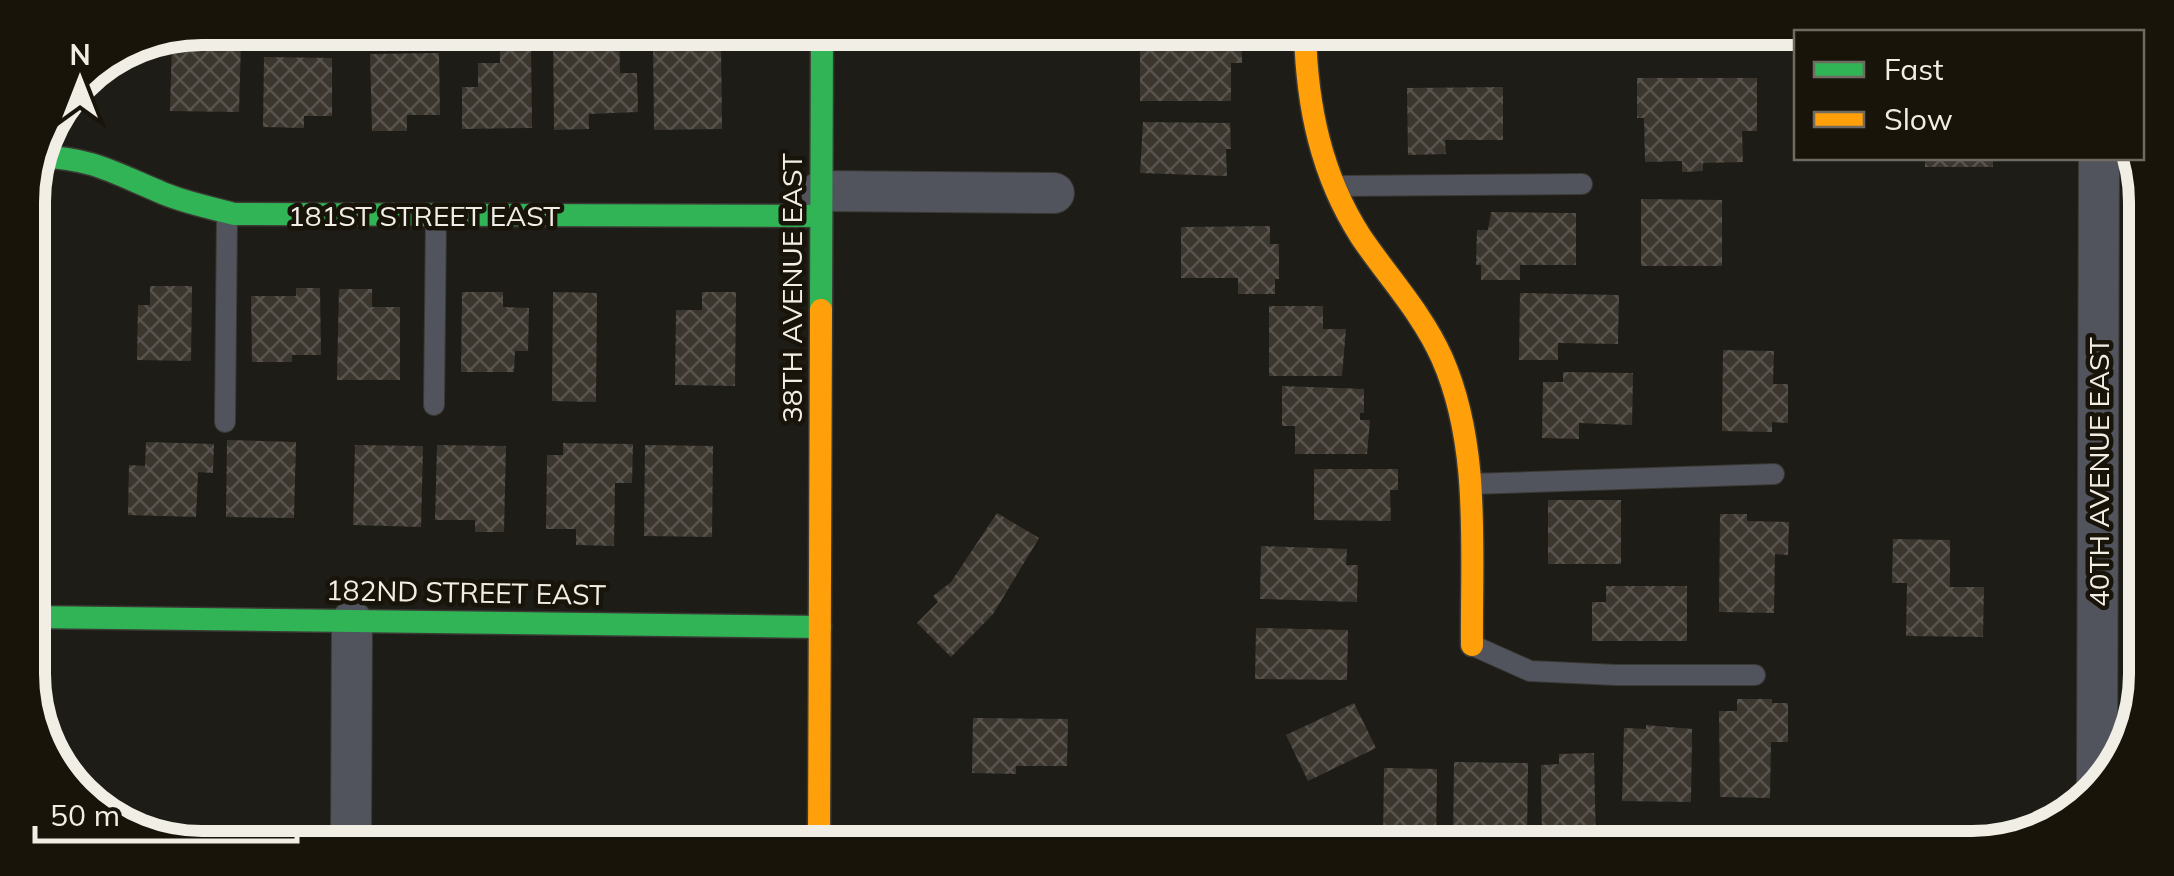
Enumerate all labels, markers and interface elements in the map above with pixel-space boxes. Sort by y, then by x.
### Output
north arrow [30,30,130,130]
legend [1794,30,2144,160]
text: N [69,37,91,72]
text: Fast [1884,50,1944,88]
text: Slow [1884,100,1953,138]
street label: 38TH AVENUE EAST [774,153,809,423]
street label: 181ST STREET EAST [288,198,560,233]
street label: 40TH AVENUE EAST [2081,337,2116,607]
street label: 182ND STREET EAST [326,572,606,612]
scale bar [35,781,298,843]
text: 50 m [50,796,120,834]

